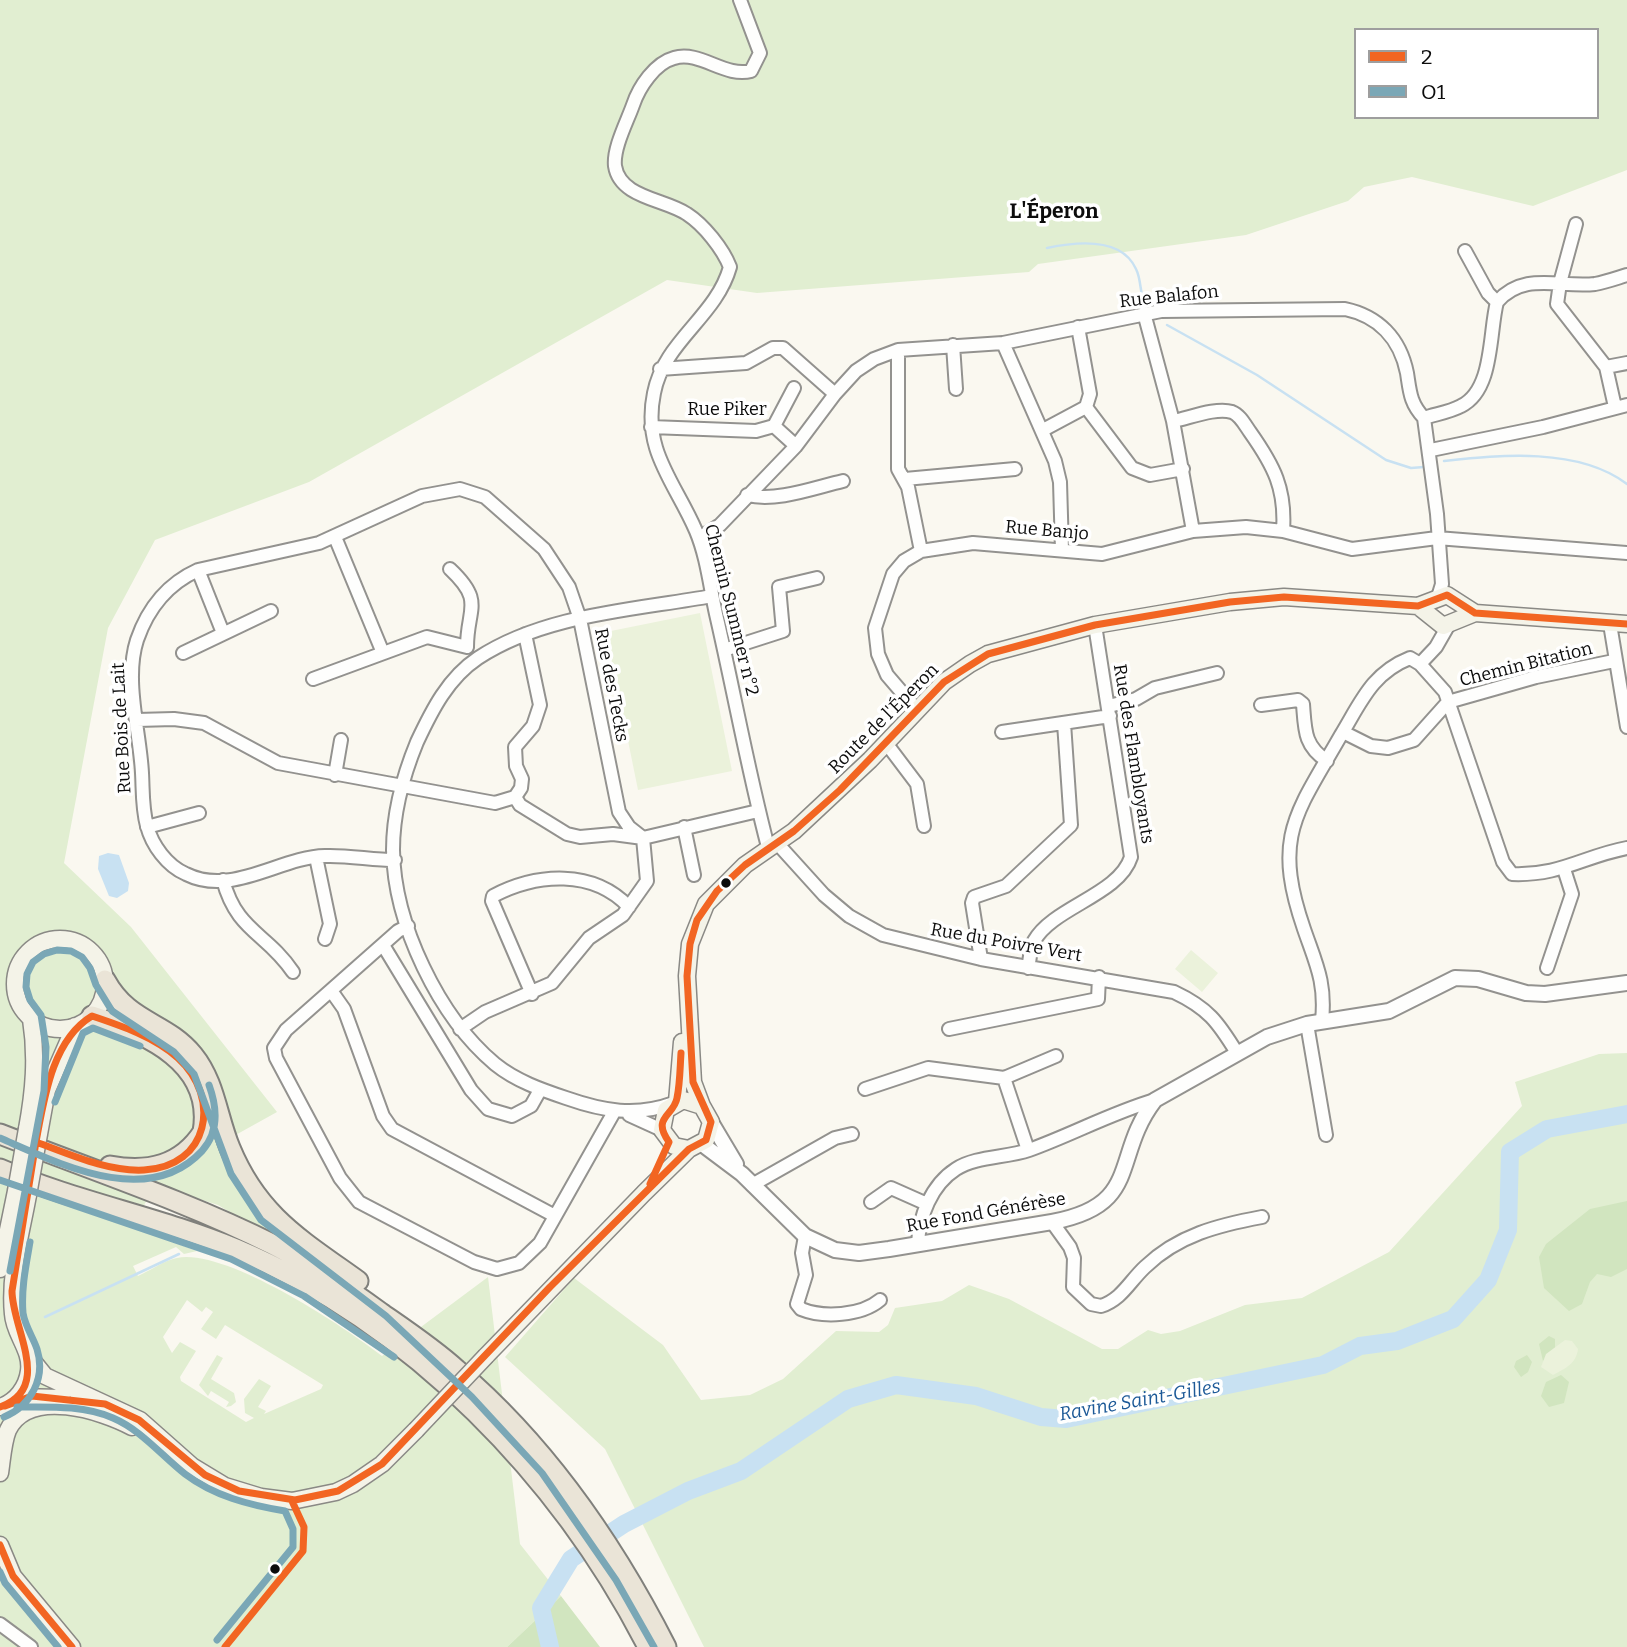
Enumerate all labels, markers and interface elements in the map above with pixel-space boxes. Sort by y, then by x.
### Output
legend [1354,28,1599,119]
text: 2 [1421,44,1432,70]
text: O1 [1421,79,1445,105]
district label: L'Éperon [1009,199,1099,225]
street label: Rue Balafon [1118,281,1220,313]
street label: Rue Piker [687,399,767,421]
street label: Rue Banjo [1004,517,1090,545]
street label: Chemin Summer n°2 [699,522,763,698]
street label: Rue des Tecks [589,626,633,744]
street label: Chemin Bitation [1457,638,1595,692]
street label: Route de l'Éperon [825,660,943,778]
street label: Rue Bois de Lait [108,662,136,794]
street label: Rue des Flambloyants [1108,663,1158,845]
unlabelled marker [719,876,733,890]
street label: Rue du Poivre Vert [929,919,1083,967]
street label: Rue Fond Générèse [905,1188,1067,1238]
water label: Ravine Saint-Gilles [1058,1376,1222,1426]
unlabelled marker [268,1562,282,1576]

